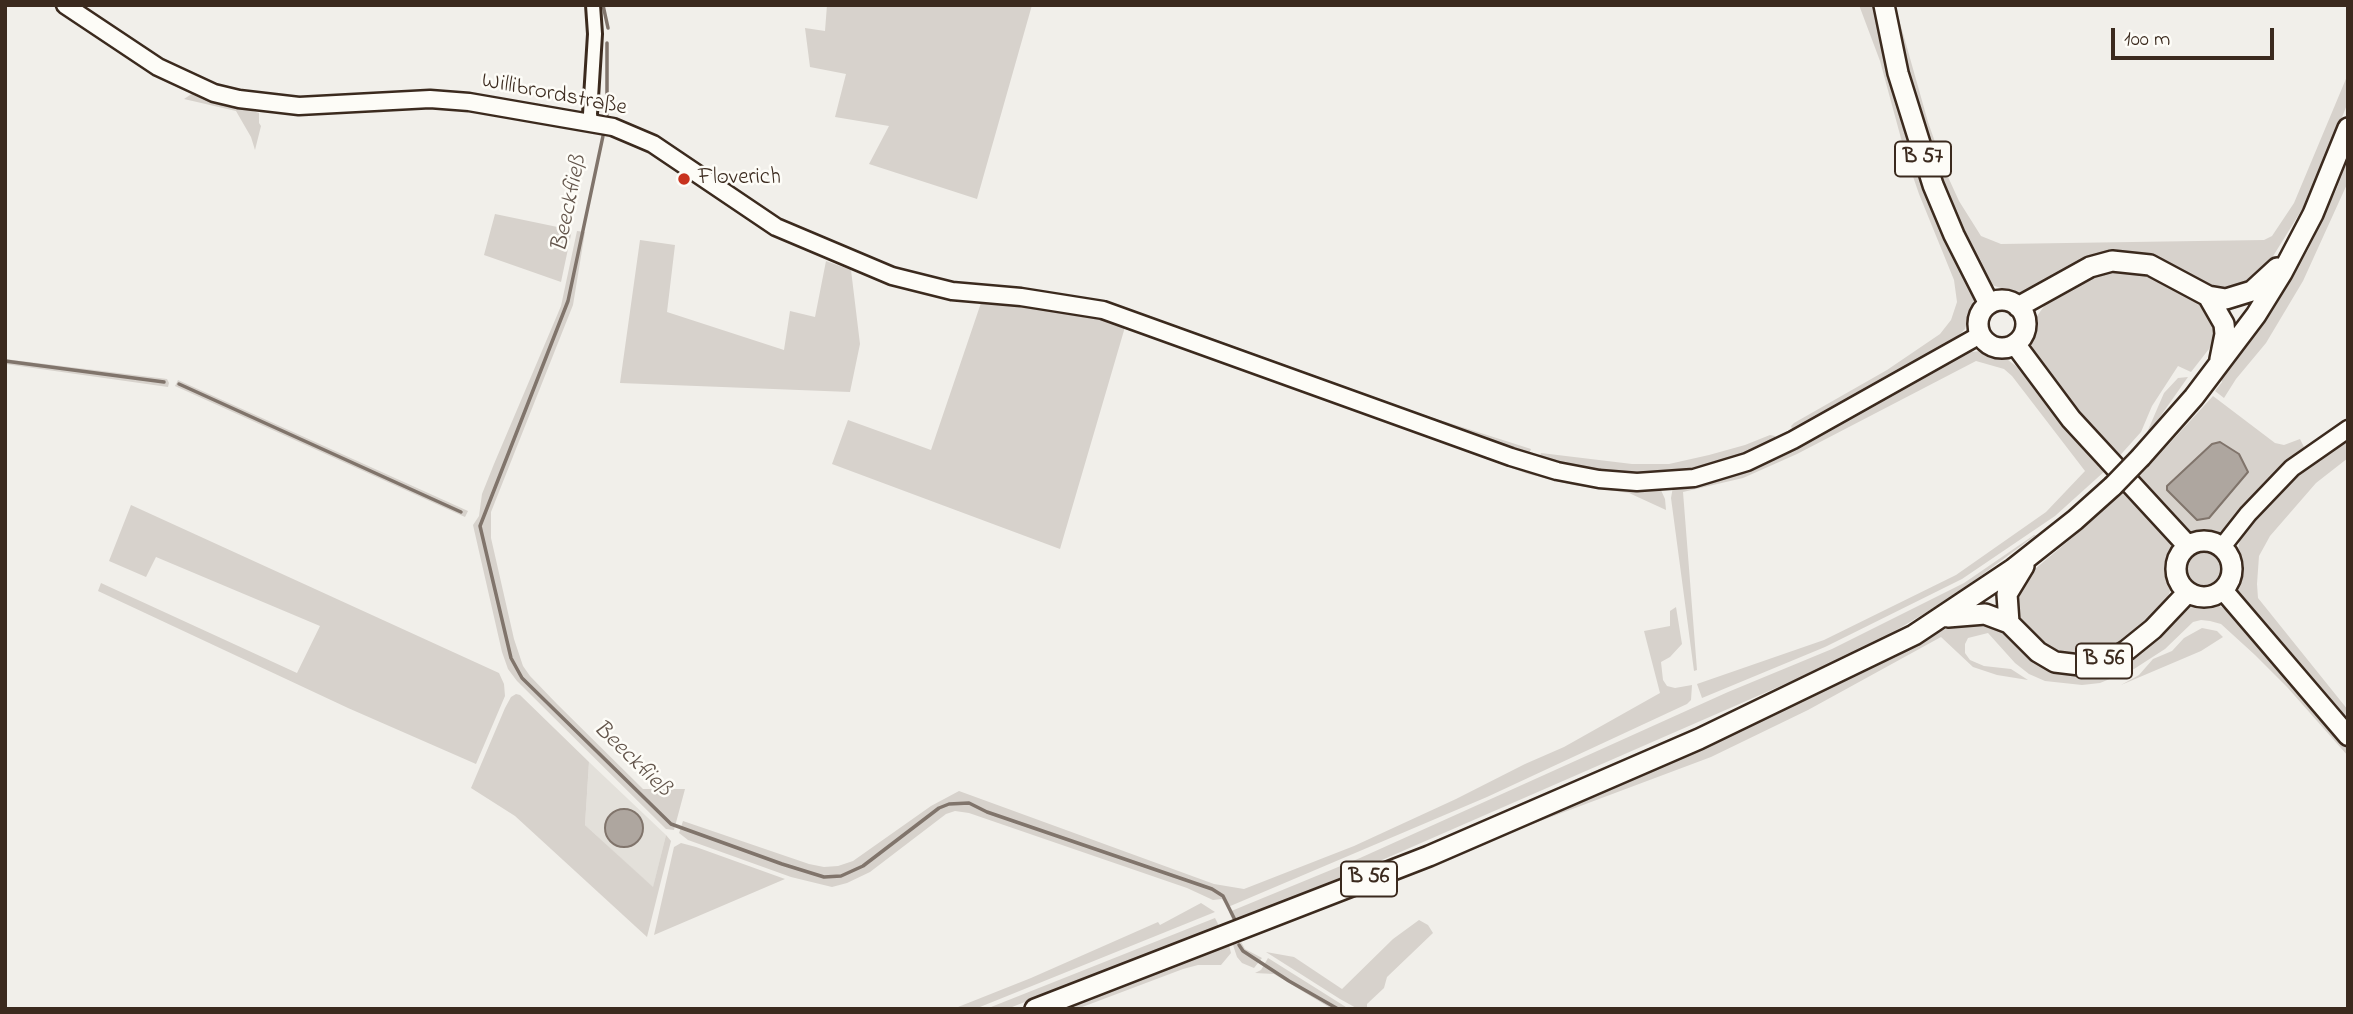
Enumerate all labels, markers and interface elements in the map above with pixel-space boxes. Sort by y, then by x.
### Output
scale bar [2115,14,2278,58]
text: 100 m [2124,25,2170,55]
street label: Willibrordstraße [479,68,629,124]
road number: B 57 [1895,142,1951,176]
water label: Beeckfließ [547,153,595,255]
place label: Floverich [698,165,781,193]
marker: Floverich [676,171,692,187]
road number: B 56 [2076,644,2132,678]
water label: Beeckfließ [586,715,676,805]
road number: B 56 [1341,862,1397,896]

